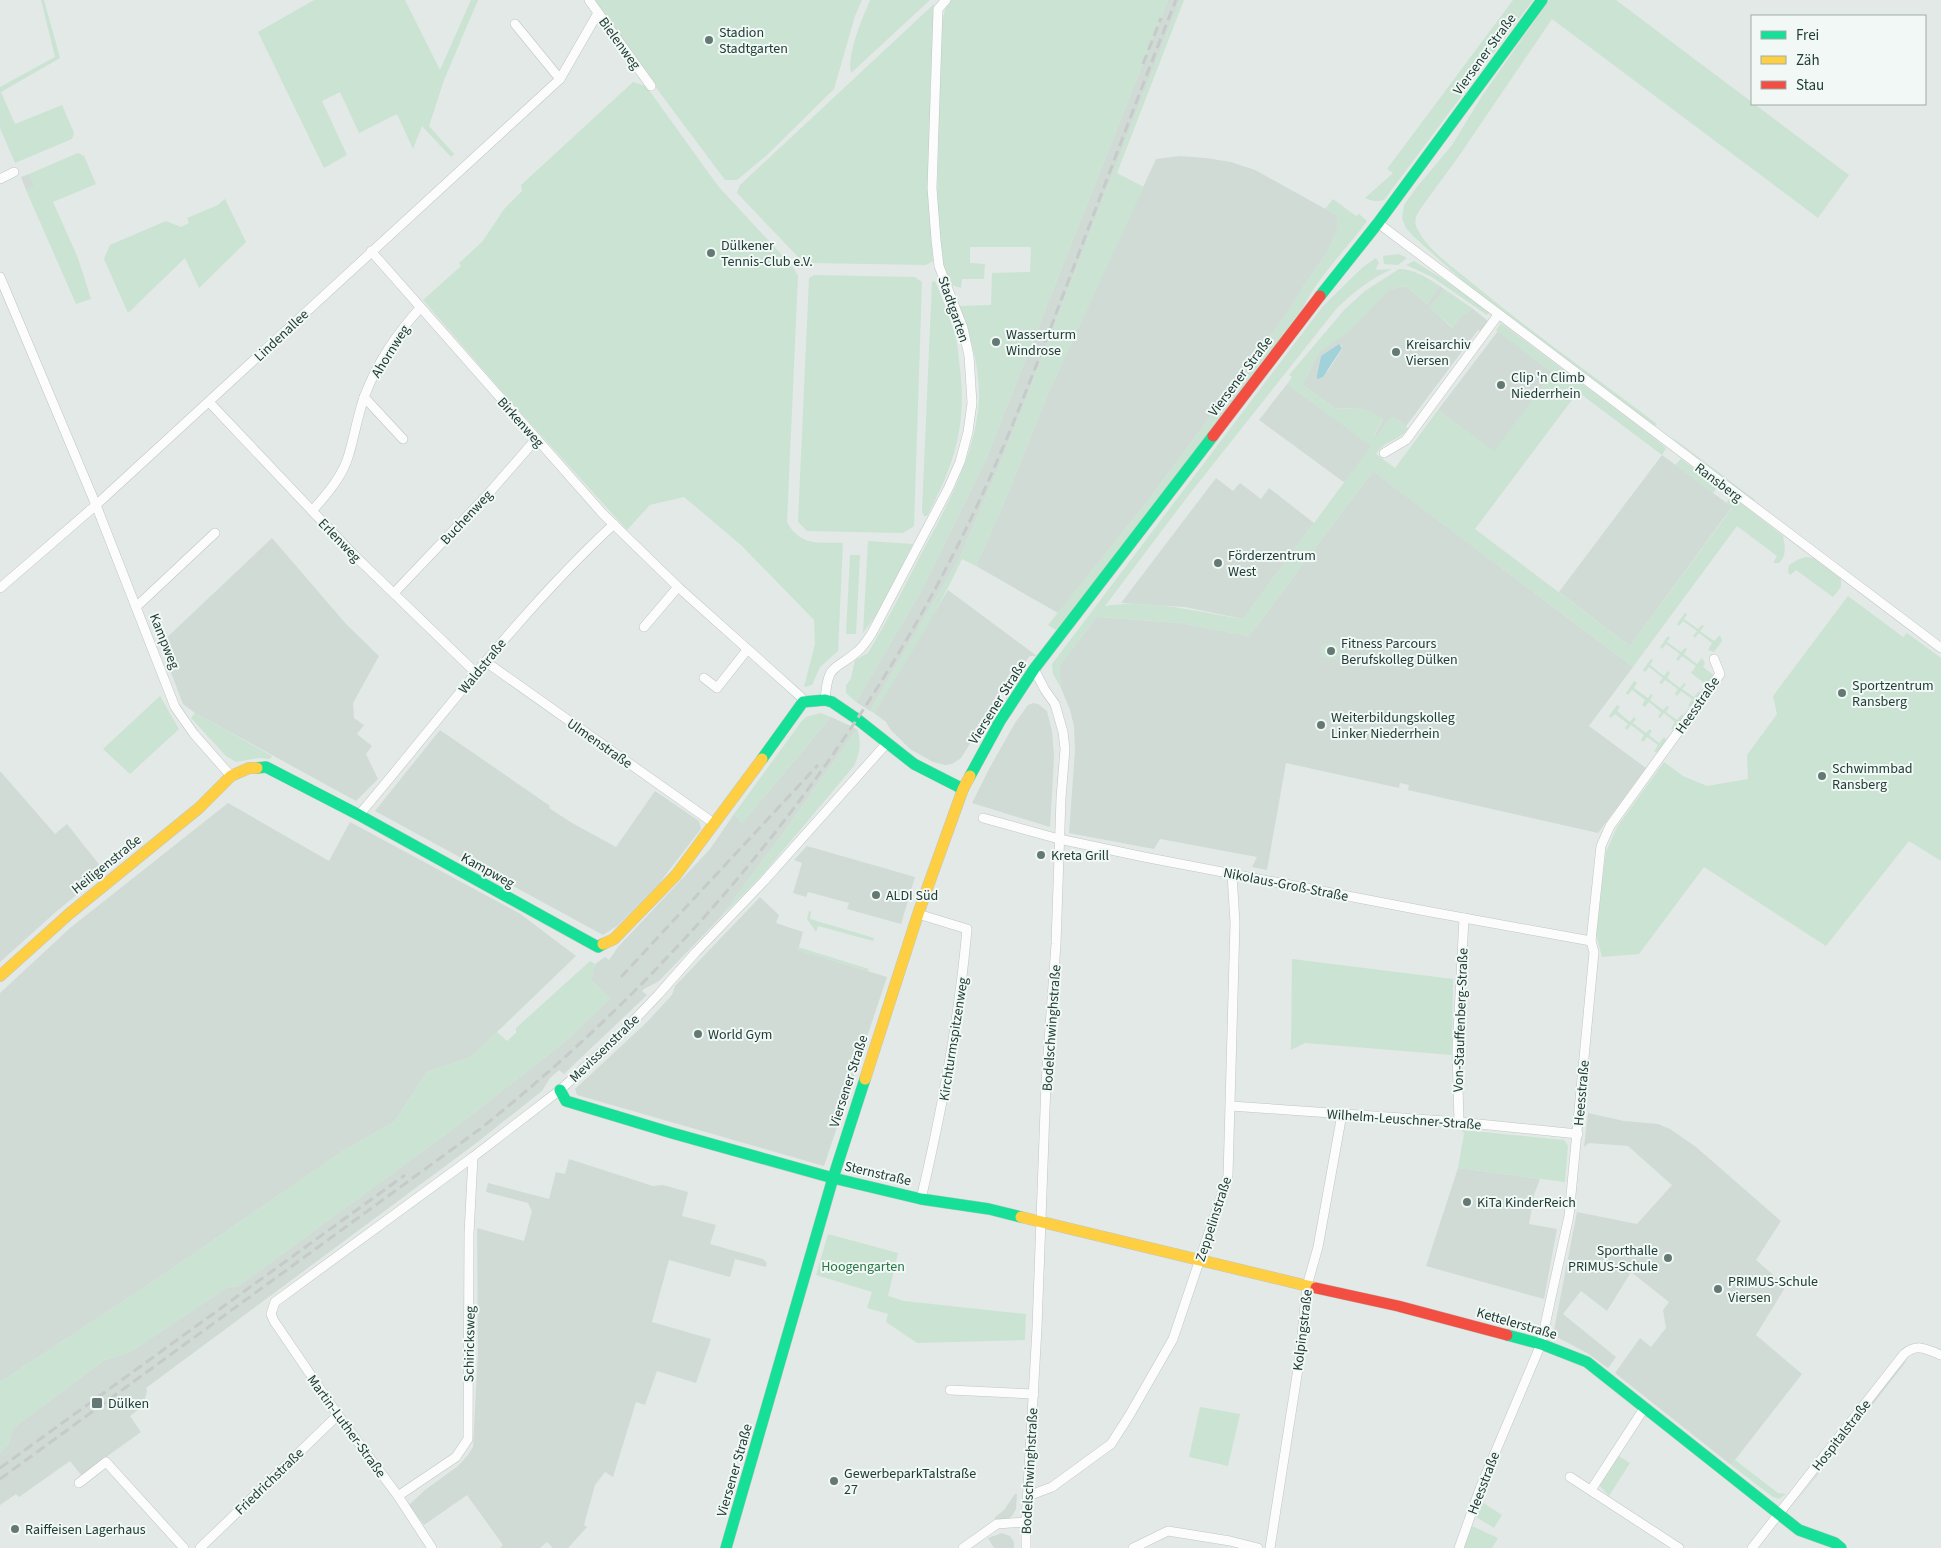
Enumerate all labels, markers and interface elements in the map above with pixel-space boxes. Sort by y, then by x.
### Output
street label: Viersener Straße [1449,10,1521,99]
street label: Bielenweg [593,13,645,74]
legend [1751,15,1926,105]
place label: Stadion Stadtgarten [719,23,788,59]
text: Frei [1796,25,1819,46]
marker: Stadion Stadtgarten [703,34,715,46]
text: Zäh [1796,50,1820,71]
text: Stau [1796,75,1824,96]
place label: Dülkener Tennis-Club e.V. [721,236,813,272]
marker: Dülkener Tennis-Club e.V. [705,247,717,259]
street label: Stadtgarten [932,274,974,345]
street label: Lindenallee [250,305,314,366]
street label: Ahornweg [367,321,415,382]
place label: Wasserturm Windrose [1006,325,1076,361]
street label: Viersener Straße [1204,332,1278,421]
place label: Kreisarchiv Viersen [1406,335,1471,371]
marker: Wasserturm Windrose [990,336,1002,348]
marker: Kreisarchiv Viersen [1390,346,1402,358]
place label: Clip 'n Climb Niederrhein [1511,368,1585,404]
marker: Clip 'n Climb Niederrhein [1495,379,1507,391]
street label: Birkenweg [492,393,548,452]
street label: Ransberg [1690,458,1746,507]
street label: Buchenweg [436,486,497,549]
street label: Erlenweg [313,514,365,567]
place label: Förderzentrum West [1228,546,1316,582]
marker: Förderzentrum West [1212,557,1224,569]
street label: Kampweg [144,611,184,672]
place label: Fitness Parcours Berufskolleg Dülken [1341,634,1458,670]
street label: Waldstraße [454,635,511,699]
marker: Fitness Parcours Berufskolleg Dülken [1325,645,1337,657]
street label: Viersener Straße [964,657,1032,749]
street label: Heesstraße [1671,673,1725,738]
place label: Sportzentrum Ransberg [1852,676,1934,712]
marker: Sportzentrum Ransberg [1836,687,1848,699]
place label: Weiterbildungskolleg Linker Niederrhein [1331,708,1455,744]
street label: Ulmenstraße [563,714,636,774]
marker: Weiterbildungskolleg Linker Niederrhein [1315,719,1327,731]
place label: Schwimmbad Ransberg [1832,759,1913,795]
marker: Schwimmbad Ransberg [1816,770,1828,782]
street label: Heiligenstraße [67,830,146,899]
place label: Kreta Grill [1051,846,1109,866]
street label: Kampweg [457,848,518,894]
marker: Kreta Grill [1035,849,1047,861]
street label: Nikolaus-Groß-Straße [1222,863,1350,907]
place label: ALDI Süd [886,886,938,906]
marker: ALDI Süd [870,889,882,901]
street label: Von-Stauffenberg-Straße [1448,948,1474,1092]
street label: Bodelschwinghstraße [1038,964,1066,1092]
street label: Kirchturmspitzenweg [934,976,974,1103]
street label: Mevissenstraße [565,1010,644,1087]
place label: World Gym [708,1025,772,1045]
marker: World Gym [692,1028,704,1040]
street label: Viersener Straße [825,1033,873,1130]
street label: Heesstraße [1569,1059,1595,1127]
street label: Wilhelm-Leuschner-Straße [1326,1105,1482,1135]
street label: Sternstraße [842,1157,913,1191]
street label: Zeppelinstraße [1191,1174,1237,1264]
place label: KiTa KinderReich [1477,1193,1576,1213]
marker: KiTa KinderReich [1461,1196,1473,1208]
place label: Sporthalle PRIMUS-Schule [1568,1241,1658,1277]
marker: Sporthalle PRIMUS-Schule [1662,1252,1674,1264]
park label: Hoogengarten [821,1257,905,1277]
place label: PRIMUS-Schule Viersen [1728,1272,1818,1308]
marker: PRIMUS-Schule Viersen [1712,1283,1724,1295]
street label: Kolpingstraße [1288,1288,1318,1372]
street label: Kettelerstraße [1474,1303,1559,1345]
street label: Schiricksweg [459,1306,481,1382]
street label: Martin-Luther-Straße [302,1371,390,1482]
place label: Dülken [108,1394,149,1414]
marker: Dülken [90,1396,104,1410]
street label: Hospitalstraße [1808,1396,1876,1476]
street label: Bodelschwinghstraße [1017,1407,1043,1535]
street label: Viersener Straße [712,1421,758,1519]
street label: Friedrichstraße [231,1444,309,1520]
street label: Heesstraße [1463,1449,1505,1518]
place label: GewerbeparkTalstraße 27 [844,1464,976,1500]
marker: GewerbeparkTalstraße 27 [828,1475,840,1487]
place label: Raiffeisen Lagerhaus [25,1520,146,1540]
marker: Raiffeisen Lagerhaus [9,1523,21,1535]

